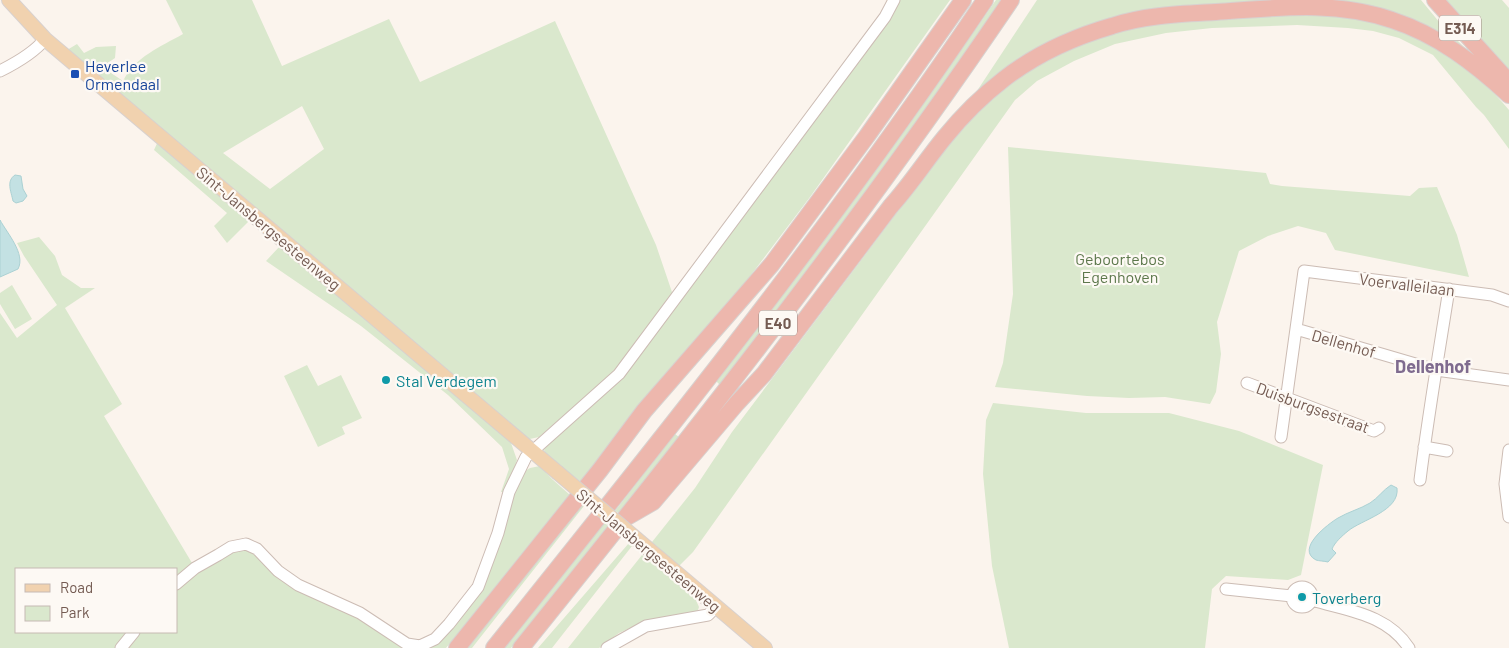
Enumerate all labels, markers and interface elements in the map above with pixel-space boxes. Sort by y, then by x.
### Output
road number: E314 [1439,15,1481,40]
place label: Heverlee Ormendaal [85,56,160,93]
marker: Heverlee Ormendaal [69,68,81,80]
street label: Sint-Jansbergsesteenweg [193,162,345,294]
park label: Geboortebos Egenhoven [1075,249,1165,286]
street label: Voervalleilaan [1358,269,1456,299]
road number: E40 [759,310,797,336]
street label: Dellenhof [1310,325,1379,361]
district label: Dellenhof [1395,355,1471,377]
place label: Stal Verdegem [396,371,497,390]
marker: Stal Verdegem [380,374,392,386]
street label: Duisburgsestraat [1254,378,1372,436]
street label: Sint-Jansbergsesteenweg [573,484,725,616]
legend [15,568,178,633]
text: Road [60,578,93,596]
place label: Toverberg [1312,588,1381,607]
marker: Toverberg [1296,591,1308,603]
text: Park [60,603,90,621]

